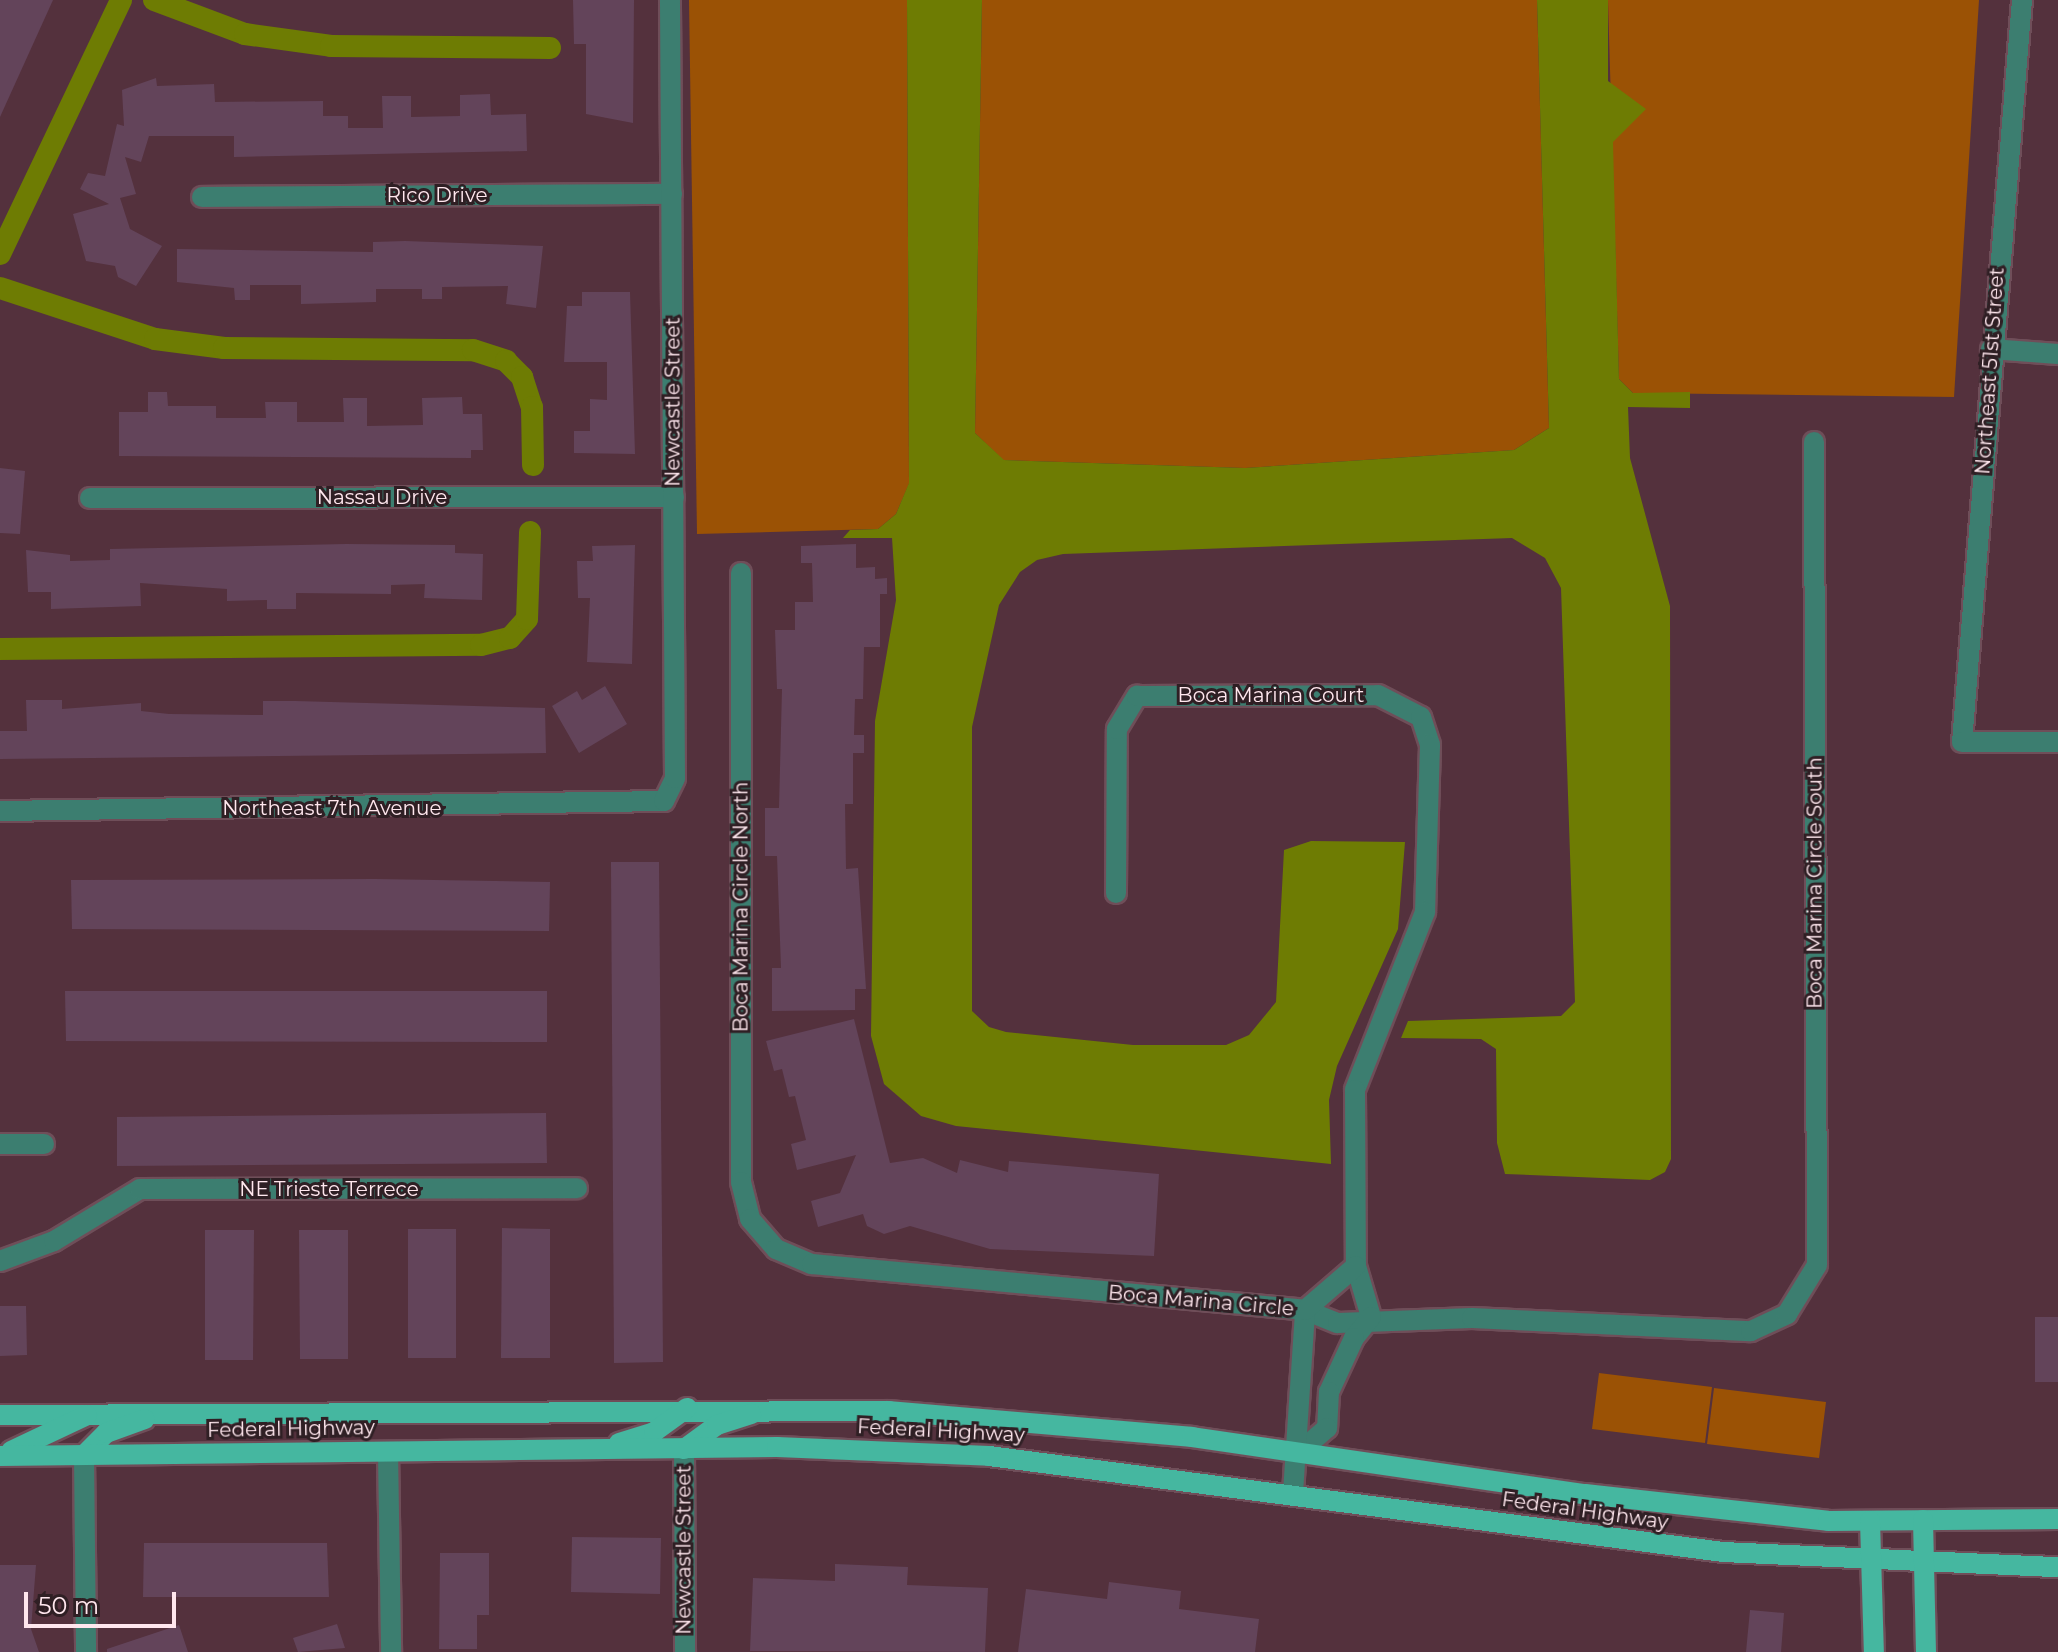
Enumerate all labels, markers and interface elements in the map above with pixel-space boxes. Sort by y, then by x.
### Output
street label: Rico Drive [386,183,488,207]
street label: Northeast 51st Street [1971,267,2009,475]
street label: Newcastle Street [661,317,685,487]
street label: Nassau Drive [317,485,447,509]
street label: Boca Marina Court [1178,683,1364,707]
street label: Boca Marina Circle South [1803,757,1827,1009]
street label: Boca Marina Circle North [729,782,753,1032]
street label: Northeast 7th Avenue [222,796,442,820]
street label: NE Trieste Terrece [239,1177,419,1201]
street label: Boca Marina Circle [1107,1281,1295,1321]
street label: Federal Highway [857,1415,1025,1447]
street label: Federal Highway [207,1416,375,1442]
street label: Newcastle Street [672,1465,696,1635]
street label: Federal Highway [1500,1487,1670,1535]
scale bar [28,1576,180,1626]
text: 50 m [38,1591,99,1620]

